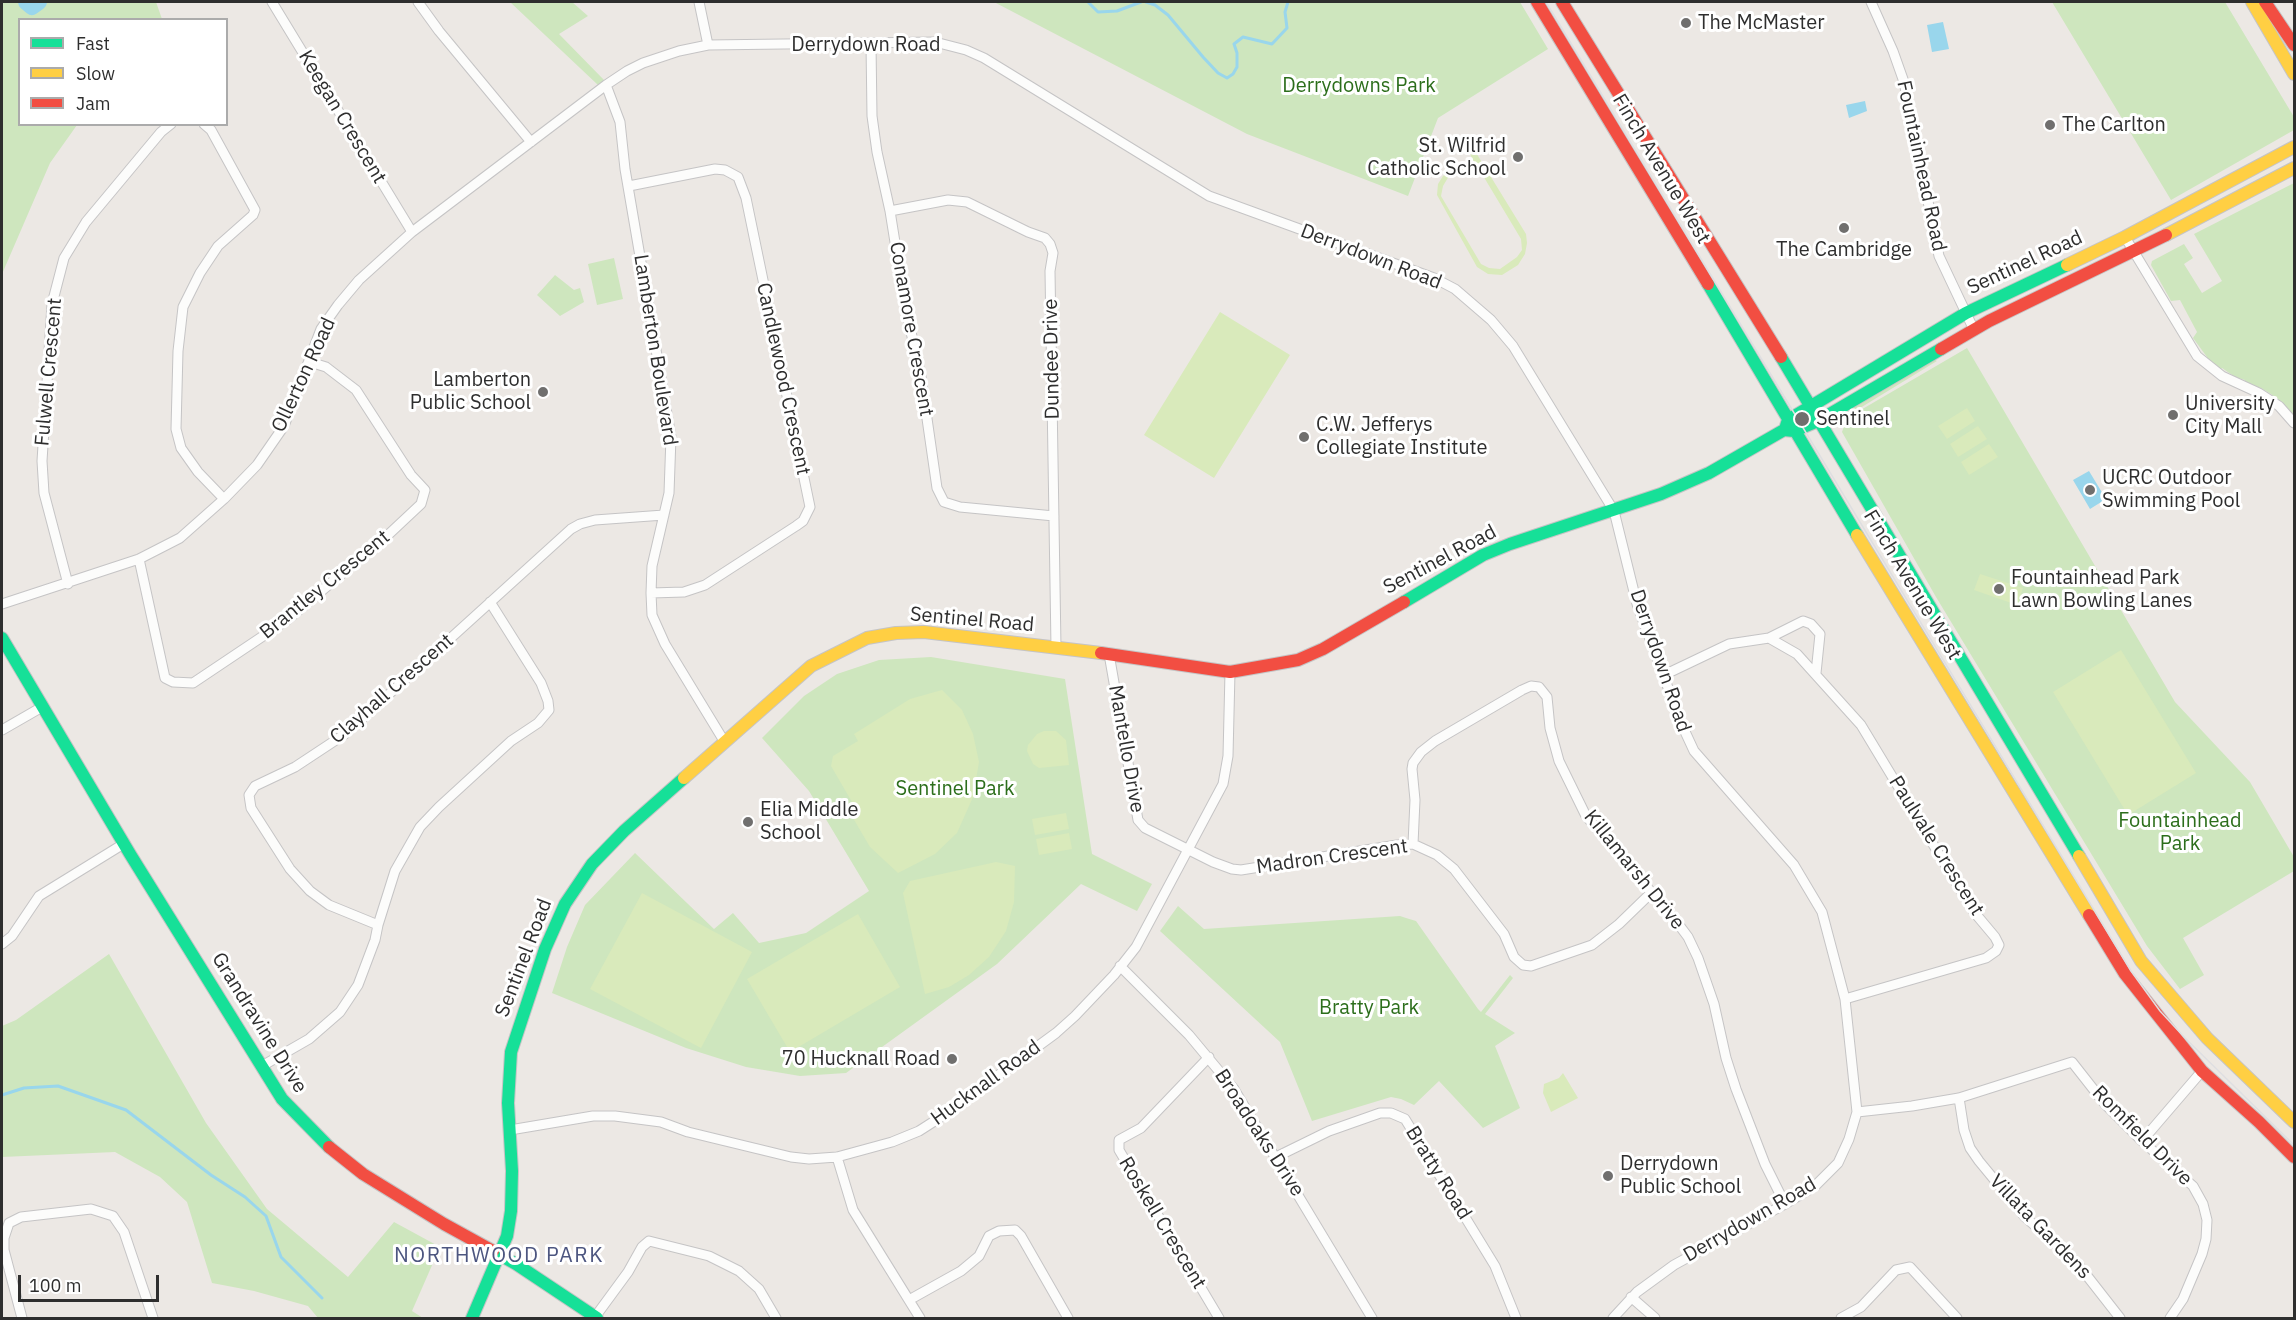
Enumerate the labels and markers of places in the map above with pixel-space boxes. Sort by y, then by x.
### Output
place label: The McMaster [1698,11,1825,35]
marker: The McMaster [1679,16,1693,30]
place label: The Carlton [2062,113,2166,137]
marker: The Carlton [2043,118,2057,132]
place label: St. Wilfrid Catholic School [1367,134,1506,181]
marker: St. Wilfrid Catholic School [1511,150,1525,164]
marker: The Cambridge [1837,221,1851,235]
place label: The Cambridge [1776,238,1912,262]
place label: Lamberton Public School [410,368,531,415]
marker: Lamberton Public School [536,385,550,399]
place label: University City Mall [2185,392,2275,439]
place label: Sentinel [1816,407,1890,431]
marker: University City Mall [2166,408,2180,422]
marker: Sentinel [1793,410,1811,428]
place label: C.W. Jefferys Collegiate Institute [1316,413,1488,460]
marker: C.W. Jefferys Collegiate Institute [1297,430,1311,444]
place label: UCRC Outdoor Swimming Pool [2102,466,2240,513]
marker: UCRC Outdoor Swimming Pool [2083,483,2097,497]
place label: Fountainhead Park Lawn Bowling Lanes [2011,566,2192,613]
marker: Fountainhead Park Lawn Bowling Lanes [1992,582,2006,596]
place label: Elia Middle School [760,798,858,845]
marker: Elia Middle School [741,815,755,829]
place label: 70 Hucknall Road [782,1047,940,1071]
marker: 70 Hucknall Road [945,1052,959,1066]
place label: Derrydown Public School [1620,1152,1741,1199]
marker: Derrydown Public School [1601,1169,1615,1183]

